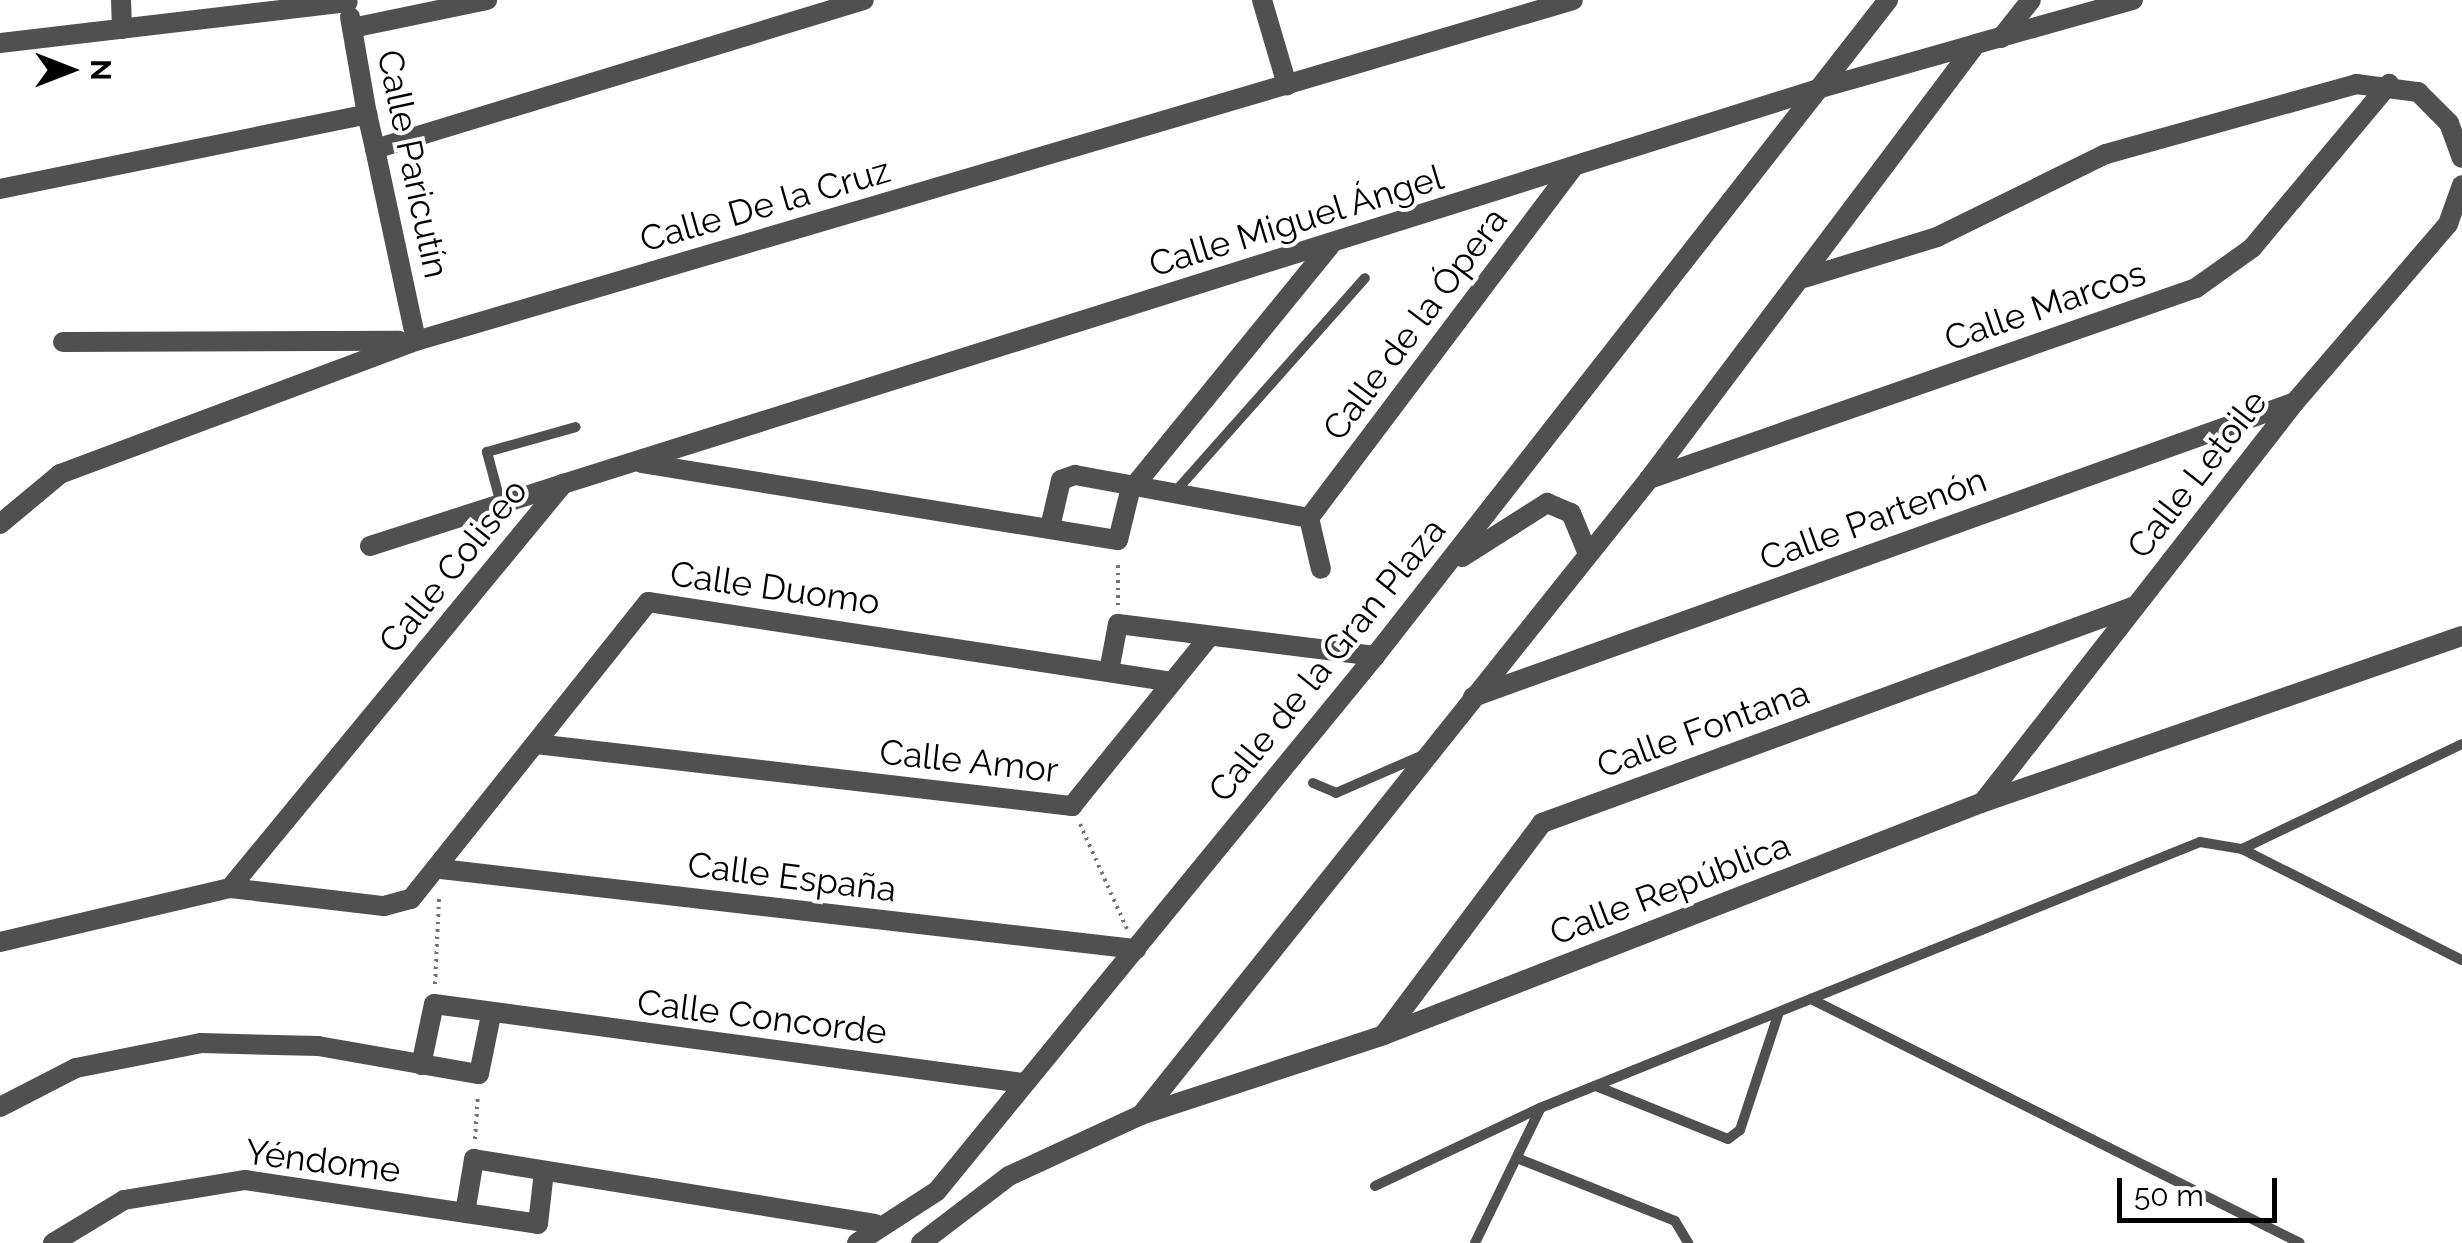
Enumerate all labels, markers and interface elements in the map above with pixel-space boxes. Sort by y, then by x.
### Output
north arrow [20,20,120,120]
street label: Calle Paricutín [368,46,458,282]
text: N [84,59,117,81]
street label: Calle De la Cruz [635,149,895,261]
street label: Calle Miguel Ángel [1143,156,1449,286]
street label: Calle de la Ópera [1314,200,1516,448]
street label: Calle Marcos [1939,252,2151,360]
street label: Calle Letoile [2118,382,2276,566]
street label: Calle Partenón [1754,459,1992,579]
street label: Calle Coliseo [370,470,536,662]
street label: Calle de la Gran Plaza [1200,510,1454,810]
street label: Calle Duomo [667,553,883,623]
street label: Calle Fontana [1591,671,1815,787]
street label: Calle Amor [877,731,1061,791]
street label: Calle República [1544,824,1796,954]
street label: Calle España [685,843,899,911]
street label: Calle Concorde [635,981,889,1053]
street label: Yéndome [243,1131,403,1191]
scale bar [2122,1158,2282,1220]
text: 50 m [2134,1178,2204,1213]

